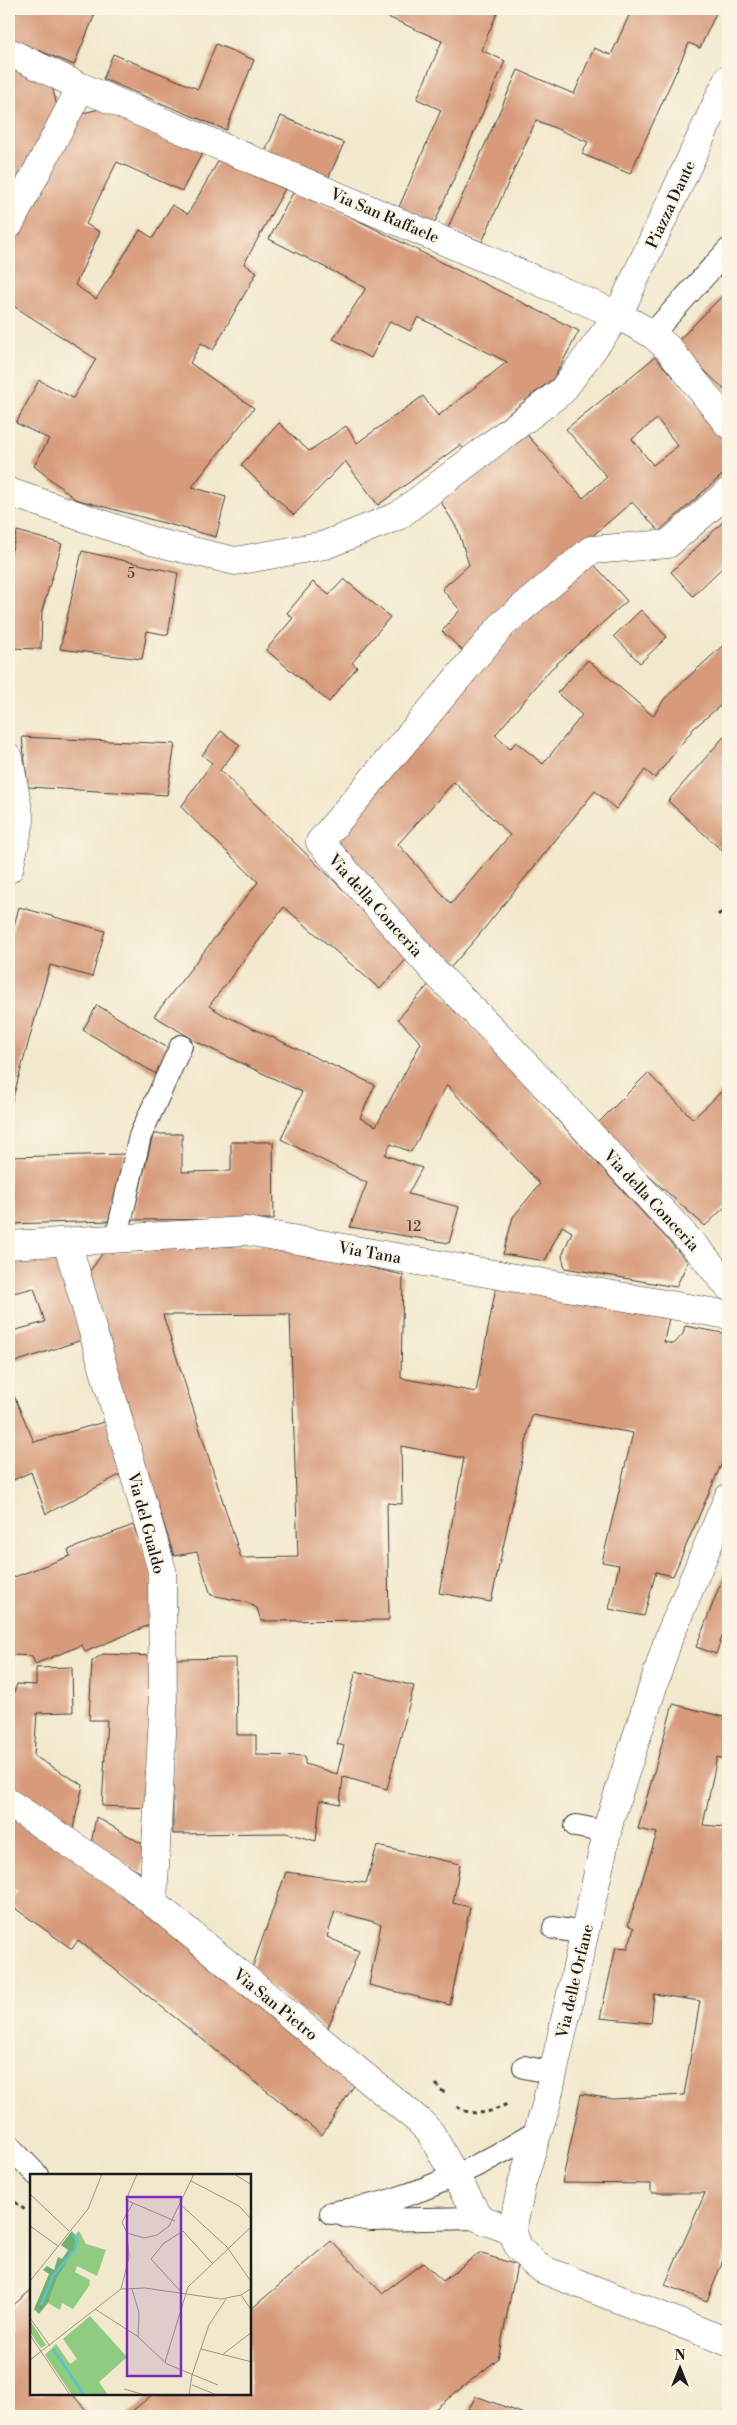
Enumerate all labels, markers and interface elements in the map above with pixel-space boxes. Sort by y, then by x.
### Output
street label: Piazza Dante [642,157,700,252]
street label: Via San Raffaele [326,184,442,248]
house number: 5 [127,565,135,583]
street label: Via della Conceria [323,849,427,962]
street label: Via della Conceria [598,1145,704,1256]
house number: 12 [407,1218,421,1236]
street label: Via Tana [336,1237,404,1268]
street label: Via del Gualdo [123,1469,169,1576]
street label: Via delle Orfane [552,1922,598,2041]
street label: Via San Pietro [228,1964,322,2045]
inset map [30,2174,251,2395]
north arrow [654,2342,704,2392]
text: N [674,2347,686,2365]

